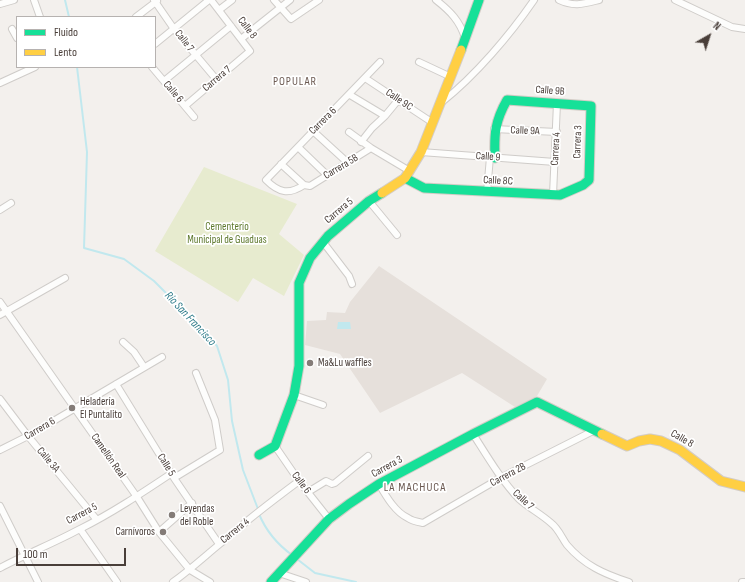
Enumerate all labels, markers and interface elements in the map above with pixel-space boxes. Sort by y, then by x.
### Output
street label: Calle 8 [234,14,260,42]
legend [16,16,156,68]
north arrow [689,16,729,56]
text: N [710,19,723,33]
text: Fluido [54,25,78,40]
street label: Calle 7 [171,27,197,55]
text: Lento [54,45,77,60]
street label: Carrera 7 [200,63,234,95]
district label: POPULAR [273,75,317,89]
street label: Calle 6 [160,78,186,106]
street label: Calle 9B [535,83,565,99]
street label: Calle 9C [383,86,415,114]
street label: Carrera 6 [306,104,340,138]
street label: Calle 9A [510,124,540,138]
street label: Carrera 3 [571,125,585,159]
street label: Carrera 4 [549,132,563,166]
street label: Calle 9 [475,150,501,164]
street label: Carrera 5B [321,152,361,182]
street label: Calle 8C [483,174,513,188]
street label: Carrera 5 [322,195,356,227]
park label: Cementerio Municipal de Guaduas [187,220,267,246]
water label: Río San Francisco [161,289,219,349]
place label: Ma&Lu waffles [318,356,372,370]
marker: Ma&Lu waffles [305,358,315,368]
place label: Heladería El Puntalito [80,395,122,421]
marker: Heladería El Puntalito [67,403,77,413]
street label: Carrera 6 [22,415,58,443]
street label: Calle 8 [668,427,696,451]
street label: Camellón Real [88,431,128,481]
street label: Calle 3A [34,445,62,475]
street label: Calle 5 [154,451,178,479]
street label: Carrera 3 [369,453,405,481]
street label: Carrera 2B [488,460,528,490]
street label: Calle 6 [288,469,314,497]
district label: LA MACHUCA [384,481,446,495]
street label: Calle 7 [510,487,536,513]
street label: Carrera 5 [64,500,100,528]
place label: Leyendas del Roble [180,502,214,528]
marker: Leyendas del Roble [167,510,177,520]
street label: Carrera 4 [218,515,252,547]
place label: Carnívoros [115,525,155,539]
marker: Carnívoros [158,527,168,537]
scale bar [18,540,128,566]
text: 100 m [23,547,48,562]

